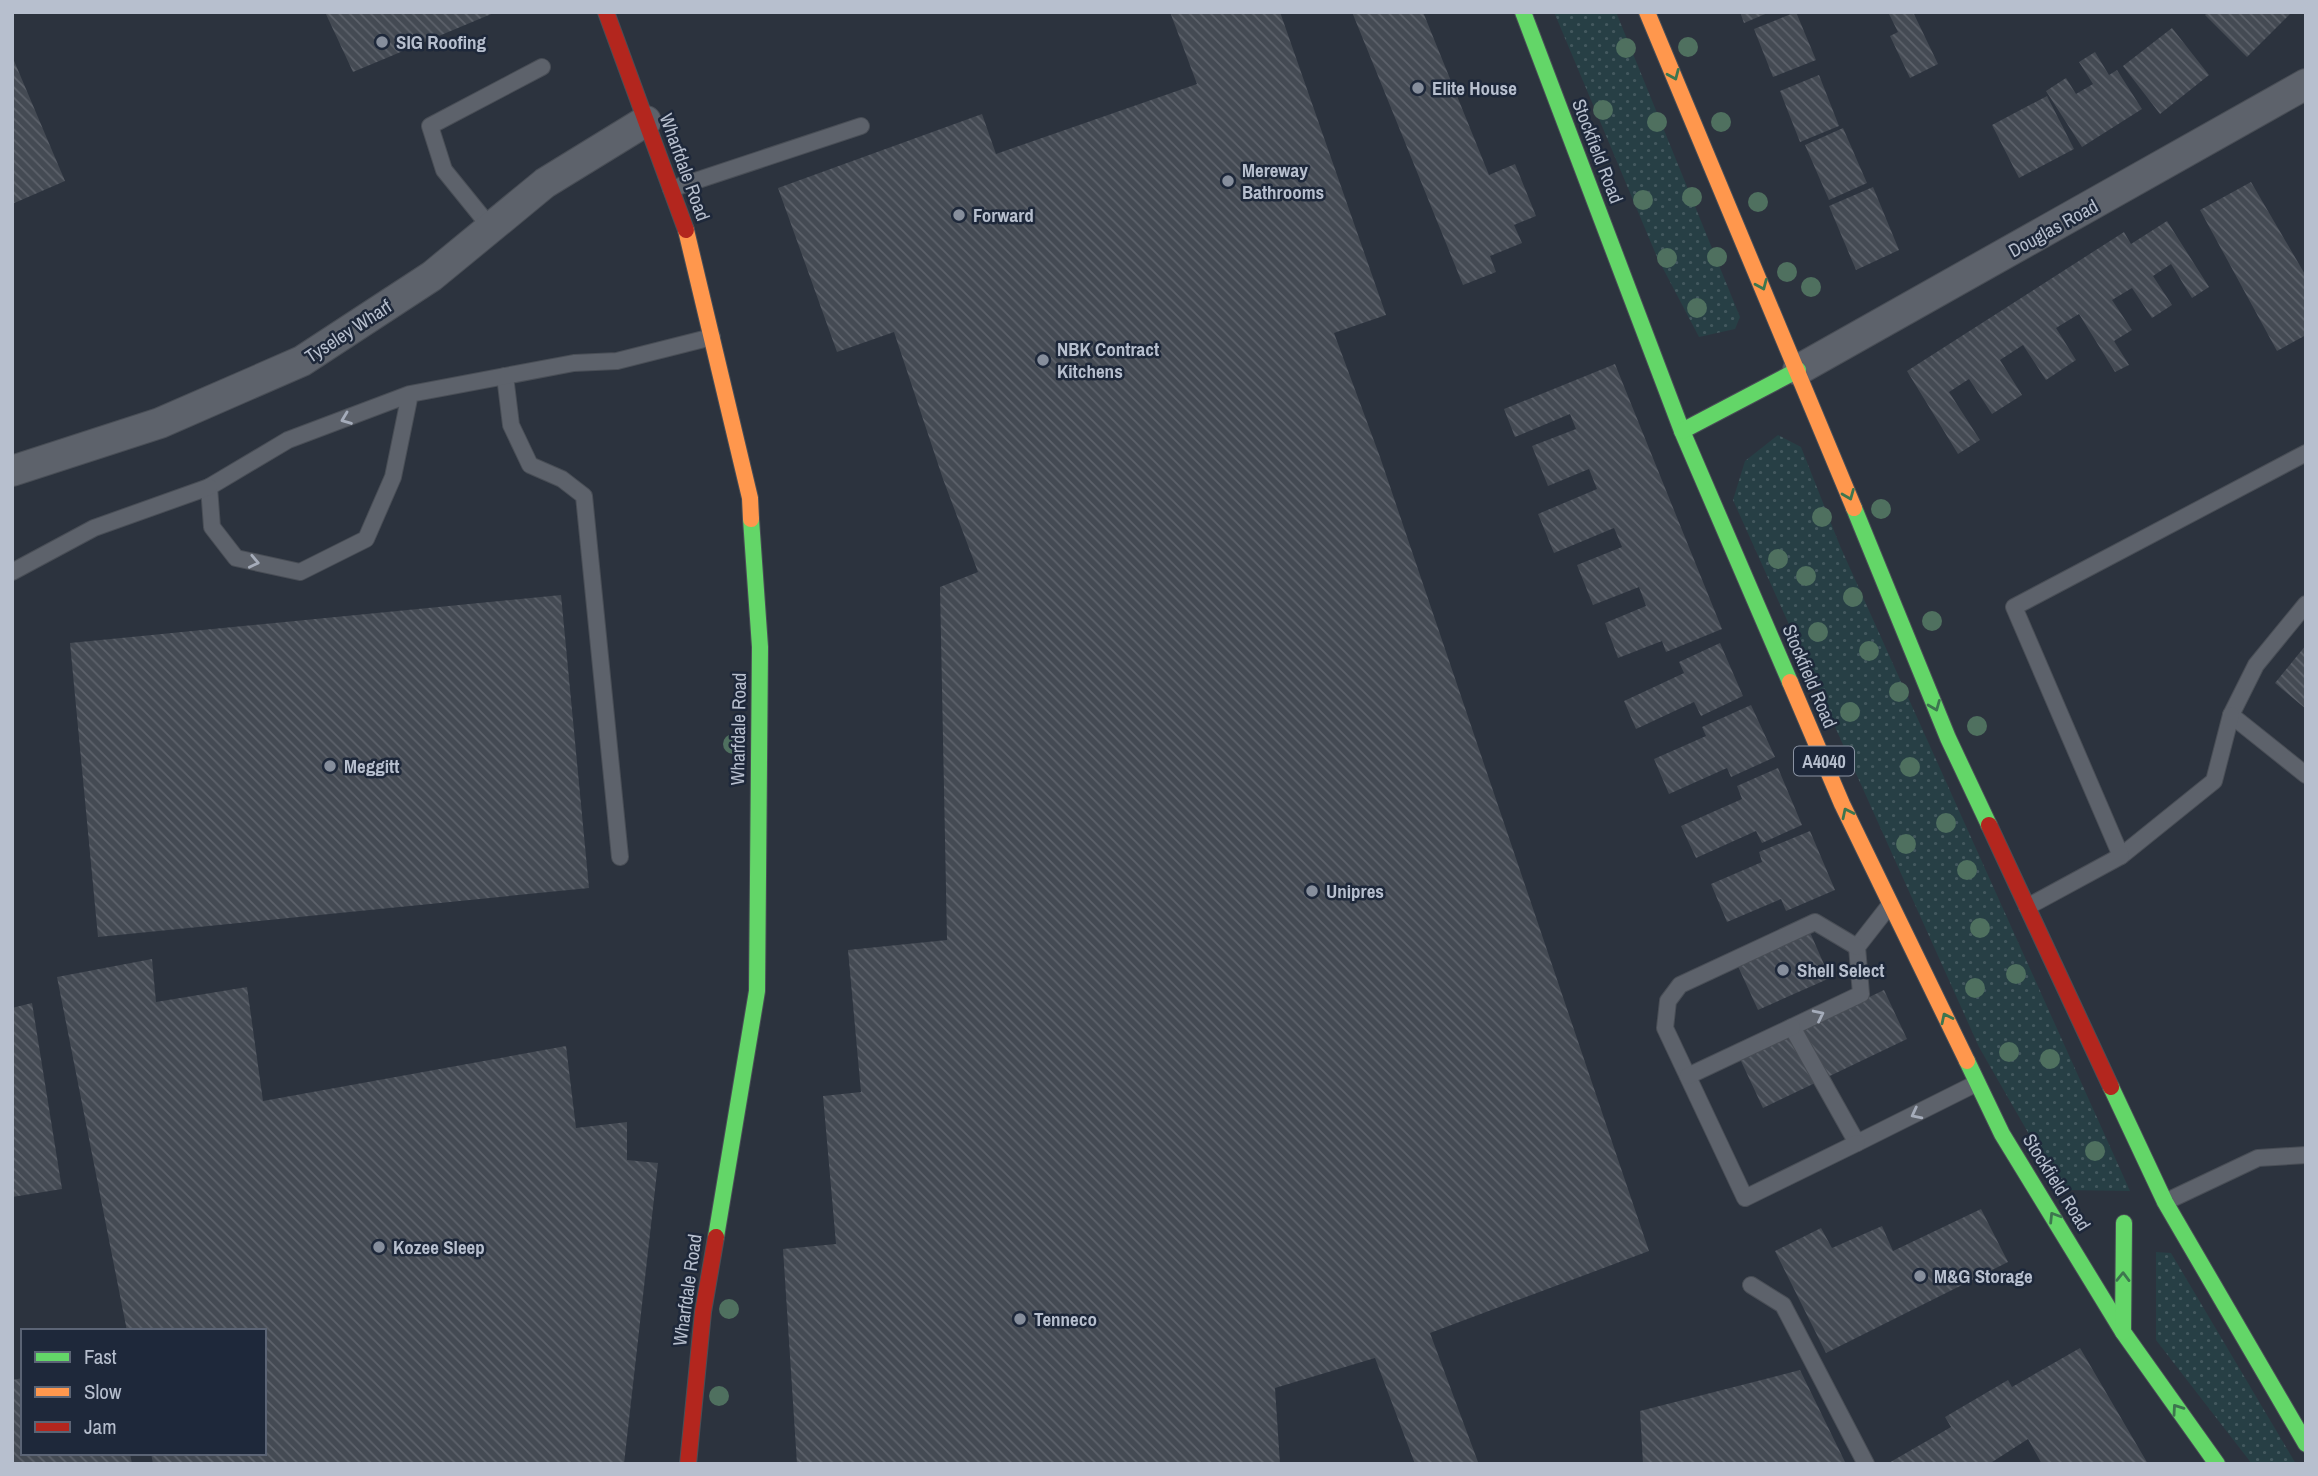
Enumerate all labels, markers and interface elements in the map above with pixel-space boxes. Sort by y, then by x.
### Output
place label: SIG Roofing [396,29,487,55]
marker: SIG Roofing [374,34,390,50]
one-way arrow [1666,68,1680,80]
place label: Elite House [1432,75,1517,101]
marker: Elite House [1410,80,1426,96]
street label: Stockfield Road [1566,95,1630,207]
street label: Wharfdale Road [654,110,716,224]
place label: Mereway Bathrooms [1242,157,1324,205]
marker: Mereway Bathrooms [1220,173,1236,189]
street label: Douglas Road [2004,193,2102,263]
place label: Forward [973,202,1034,228]
marker: Forward [951,207,967,223]
one-way arrow [1754,277,1768,290]
street label: Tyseley Wharf [300,293,397,369]
place label: NBK Contract Kitchens [1057,336,1159,384]
marker: NBK Contract Kitchens [1035,352,1051,368]
one-way arrow [341,410,353,424]
one-way arrow [1841,488,1855,500]
one-way arrow [248,553,260,568]
street label: Stockfield Road [1777,620,1843,732]
street label: Wharfdale Road [724,672,752,786]
one-way arrow [1927,698,1941,711]
road number: A4040 [1794,746,1854,776]
place label: Meggitt [344,753,399,779]
marker: Meggitt [322,758,338,774]
one-way arrow [1841,808,1855,820]
place label: Unipres [1326,878,1384,904]
marker: Unipres [1304,883,1320,899]
place label: Shell Select [1797,957,1884,983]
marker: Shell Select [1775,962,1791,978]
one-way arrow [1812,1009,1824,1023]
one-way arrow [1940,1013,1954,1025]
one-way arrow [1911,1105,1923,1119]
street label: Stockfield Road [2017,1128,2097,1236]
one-way arrow [2050,1212,2063,1225]
street label: Wharfdale Road [666,1232,708,1348]
place label: Kozee Sleep [393,1234,485,1260]
marker: Kozee Sleep [371,1239,387,1255]
place label: M&G Storage [1934,1263,2033,1289]
marker: M&G Storage [1912,1268,1928,1284]
one-way arrow [2116,1272,2131,1283]
place label: Tenneco [1034,1306,1097,1332]
marker: Tenneco [1012,1311,1028,1327]
legend [21,1329,266,1455]
text: Fast [84,1342,117,1371]
text: Slow [84,1377,122,1406]
one-way arrow [2173,1404,2185,1417]
text: Jam [84,1412,117,1441]

